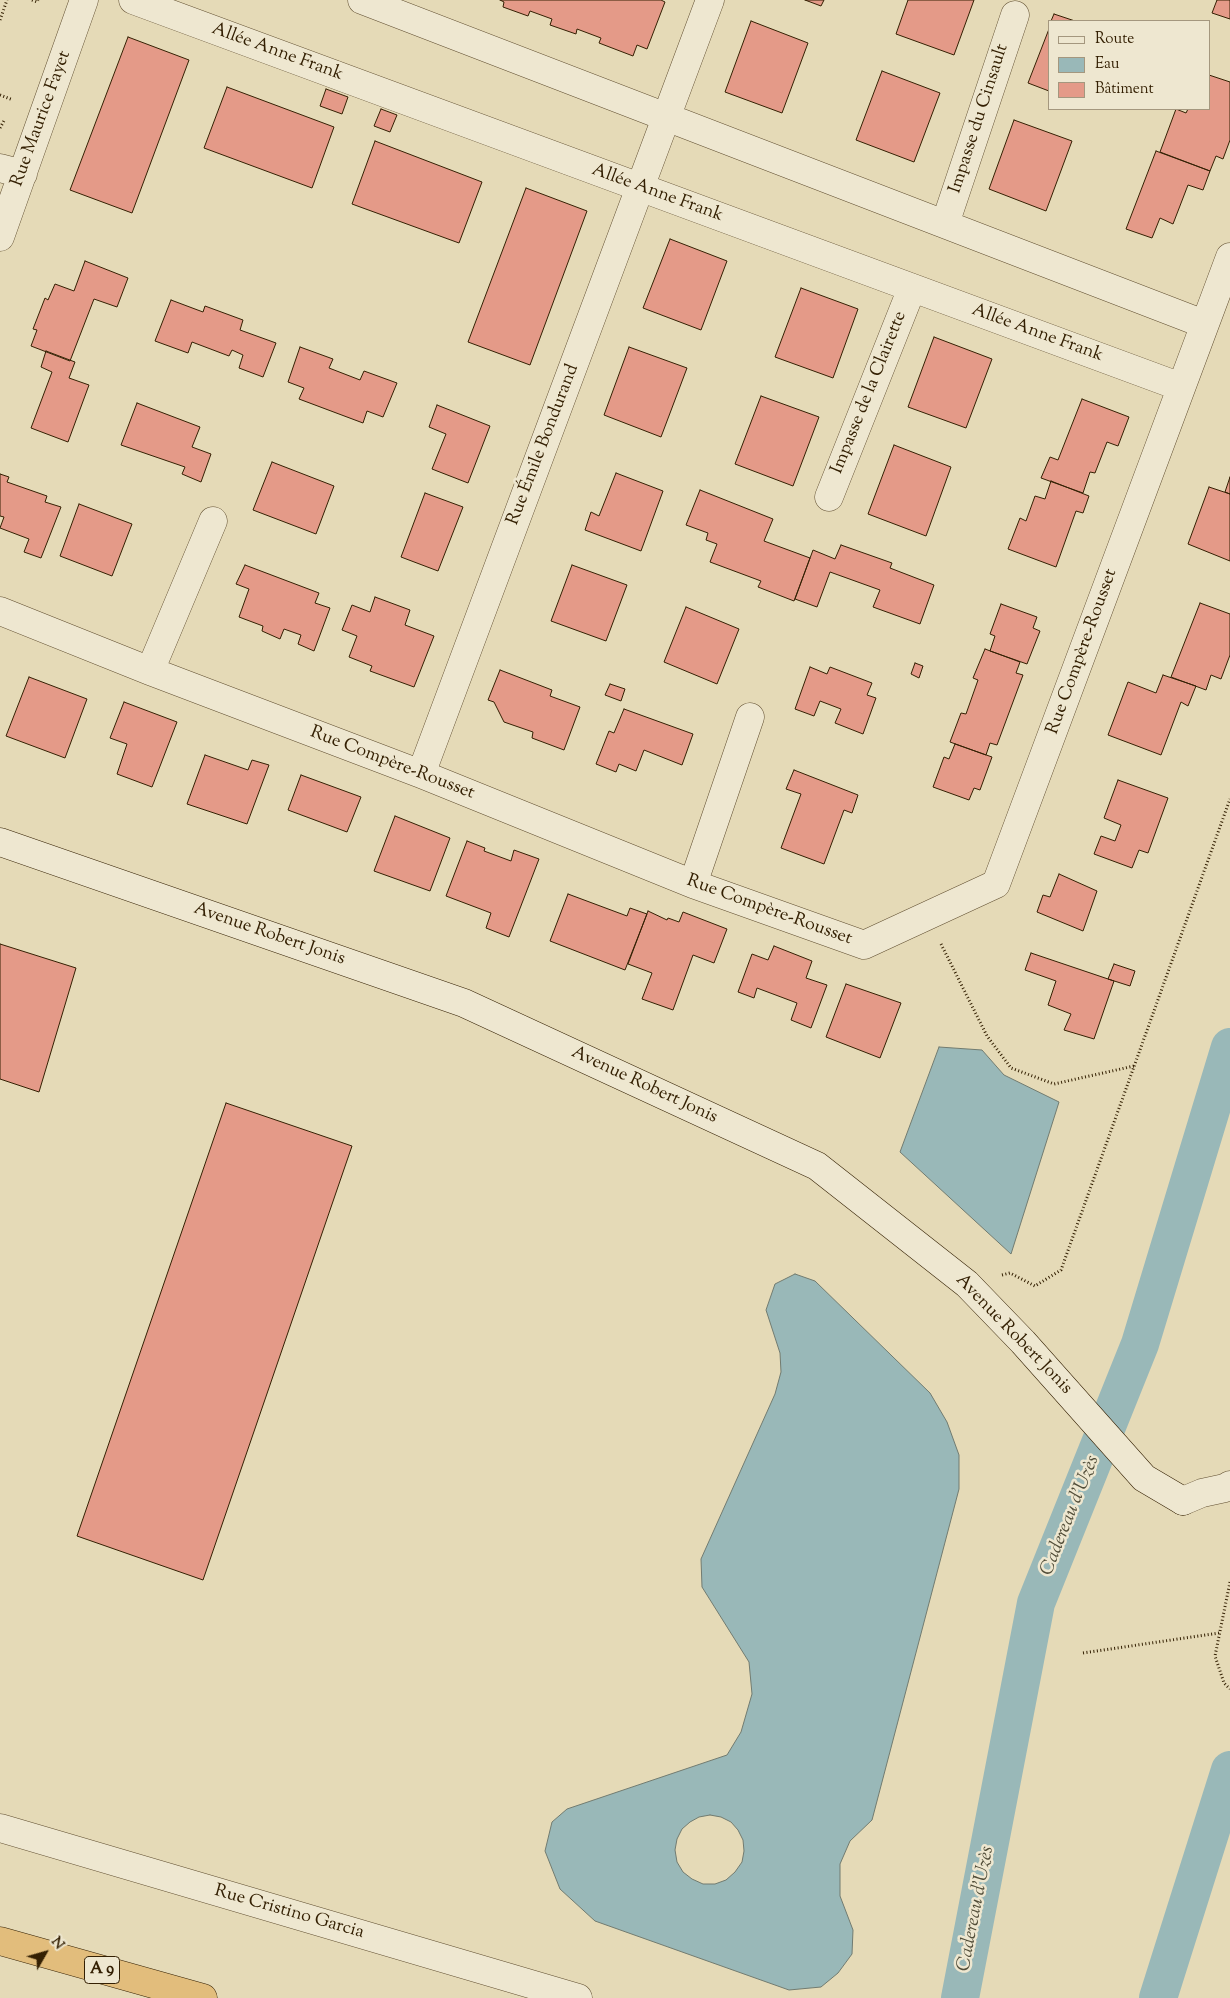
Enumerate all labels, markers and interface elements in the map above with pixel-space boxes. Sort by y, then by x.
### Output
street label: Allée Anne Frank [208,19,346,87]
legend [1048,20,1210,110]
text: Route [1095,29,1134,50]
street label: Impasse du Cinsault [946,42,1014,196]
street label: Rue Maurice Fayet [7,48,77,190]
text: Eau [1095,54,1119,75]
text: Bâtiment [1095,79,1154,100]
street label: Allée Anne Frank [588,160,726,228]
street label: Allée Anne Frank [968,300,1106,368]
street label: Impasse de la Clairette [828,309,912,477]
street label: Rue Émile Bondurand [503,361,585,529]
street label: Rue Compère-Rousset [1043,566,1123,738]
street label: Rue Compère-Rousset [307,723,477,805]
street label: Rue Compère-Rousset [683,871,855,951]
street label: Avenue Robert Jonis [190,899,348,971]
street label: Avenue Robert Jonis [567,1043,721,1129]
street label: Avenue Robert Jonis [950,1270,1076,1400]
water label: Cadereau d'Uzès [1037,1453,1105,1579]
water label: Cadereau d'Uzès [954,1844,1000,1974]
street label: Rue Cristino Garcia [212,1881,366,1945]
north arrow [20,1928,70,1978]
text: N [45,1933,68,1954]
road number: A 9 [84,1956,120,1984]

